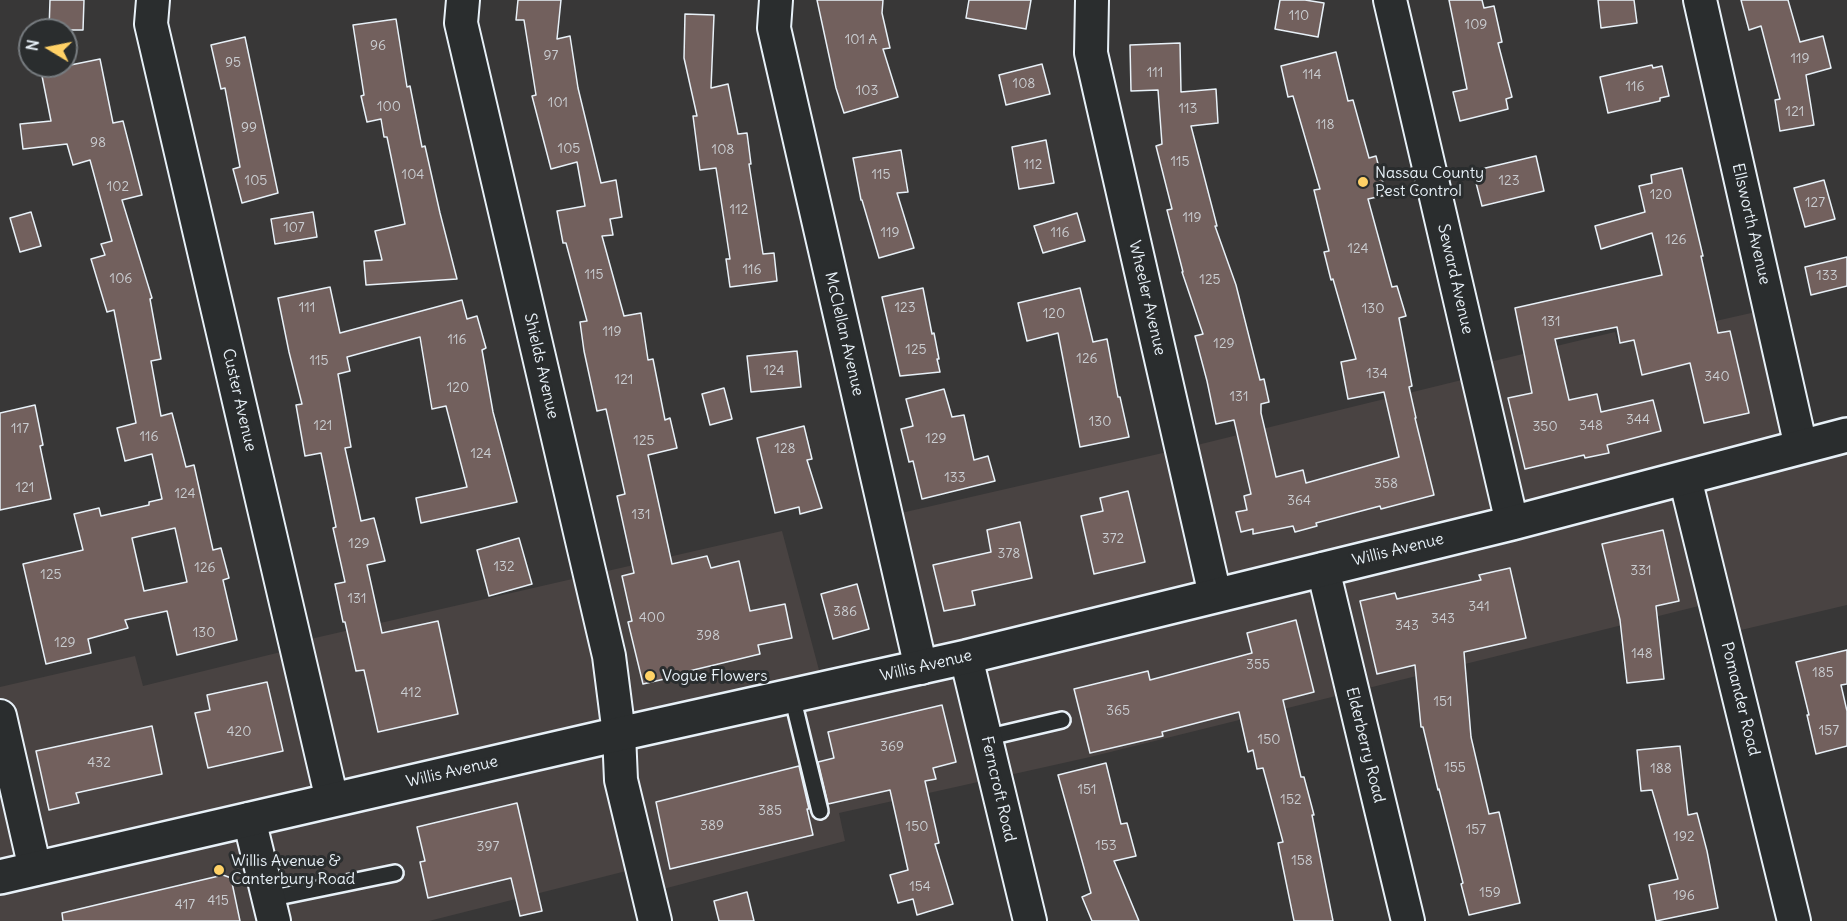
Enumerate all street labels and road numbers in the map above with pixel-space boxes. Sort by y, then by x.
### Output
street label: Ellsworth Avenue [1728,161,1774,287]
street label: Seward Avenue [1433,222,1477,336]
street label: Wheeler Avenue [1124,239,1170,357]
street label: McClellan Avenue [820,270,868,398]
street label: Shields Avenue [519,311,563,421]
street label: Custer Avenue [218,347,260,453]
street label: Willis Avenue [1350,529,1446,571]
street label: Pomander Road [1717,640,1763,758]
street label: Willis Avenue [878,646,974,686]
street label: Elderberry Road [1341,685,1389,805]
street label: Ferncroft Road [977,734,1019,844]
street label: Willis Avenue [404,752,500,792]

